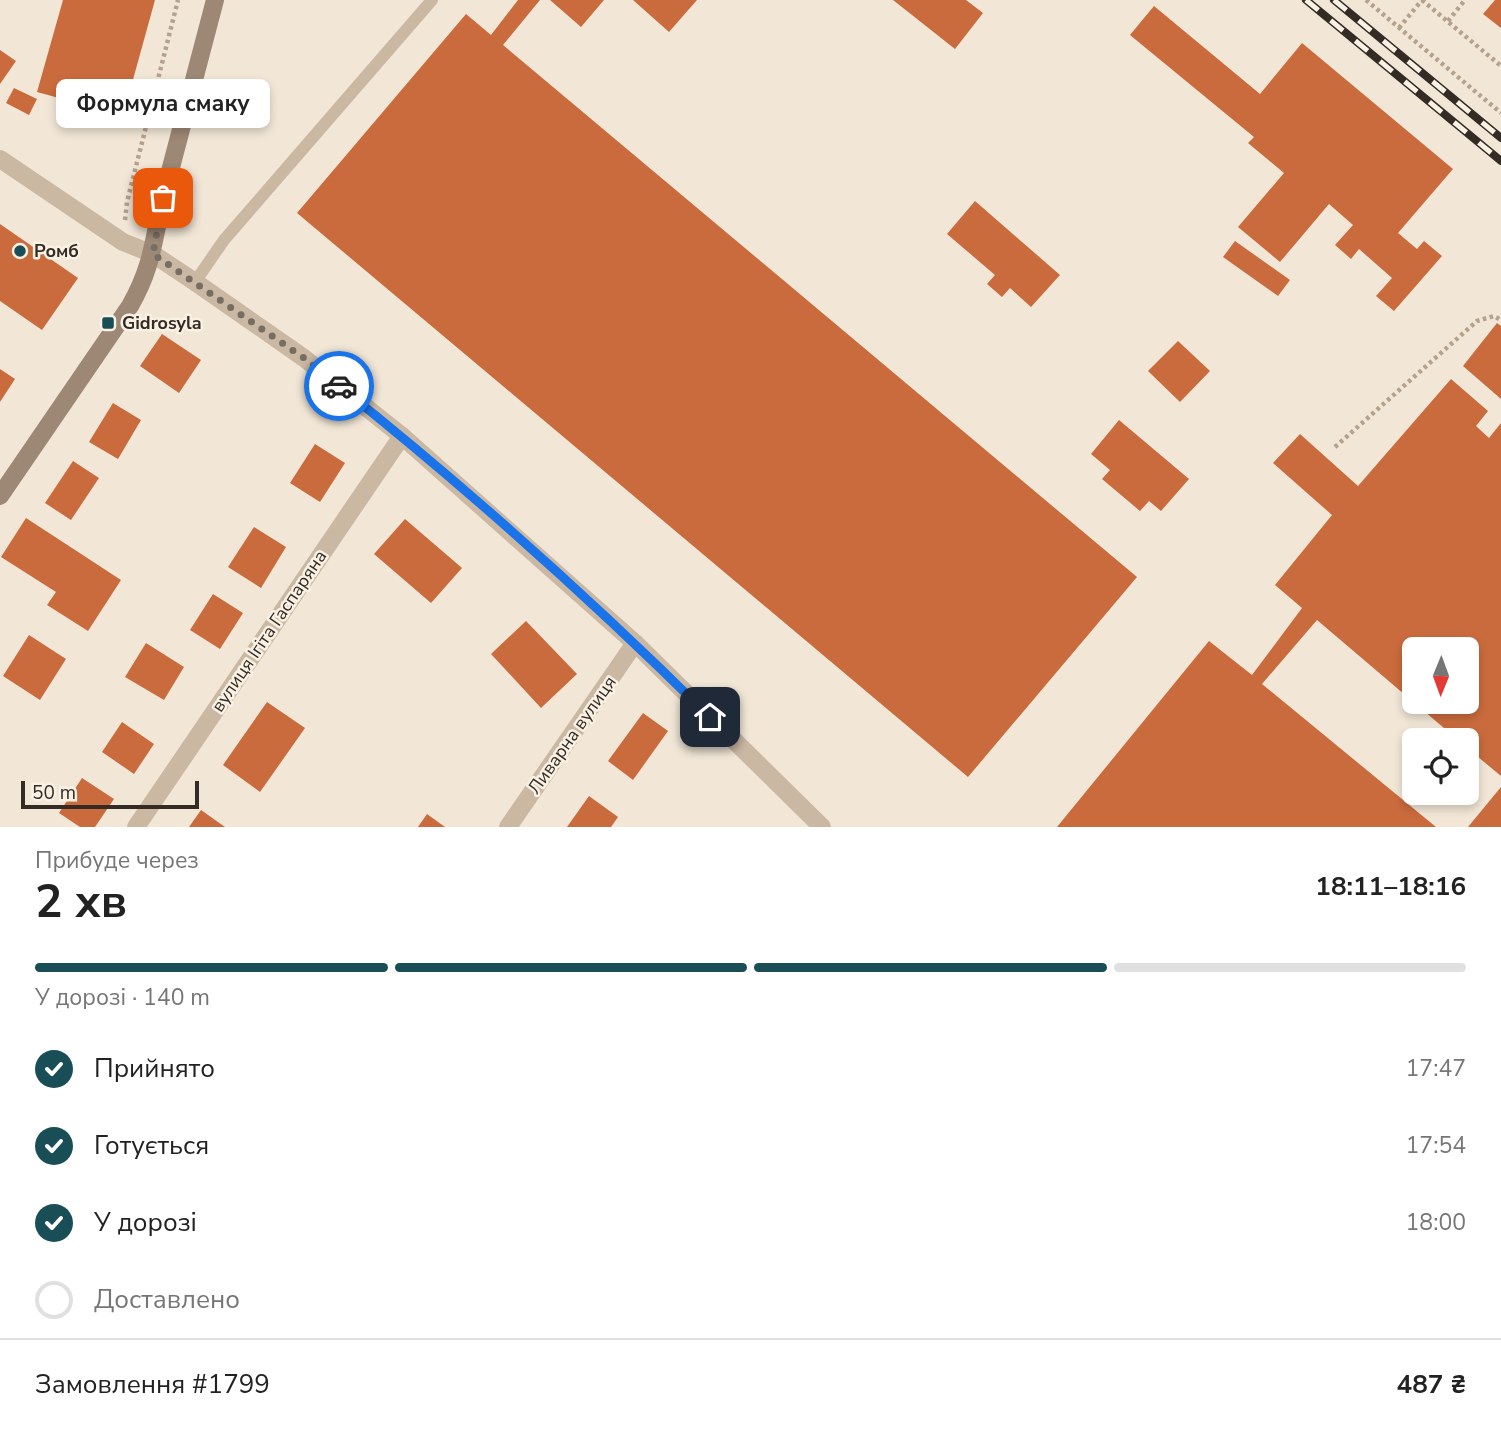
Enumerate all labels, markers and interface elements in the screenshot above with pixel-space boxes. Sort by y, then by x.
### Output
callout: Формула смаку [56,79,270,128]
text: Формула смаку [76,88,250,119]
pin [133,168,193,228]
icon: bag [144,179,182,217]
place label: Ромб [34,239,79,263]
marker: Ромб [12,243,28,259]
place label: Gidrosyla [122,311,202,335]
marker: Gidrosyla [100,315,116,331]
courier [304,351,374,421]
icon: car [320,367,358,405]
street label: вулиця Ігіта Гаспаряна [206,545,332,717]
north arrow [1402,637,1479,714]
map controls [1402,637,1479,805]
street label: Ливарна вулиця [522,671,622,799]
pin [680,687,740,747]
icon: home [691,698,729,736]
button: locate [1402,728,1479,805]
scale bar [21,778,200,810]
text: 50 m [32,780,76,806]
text: Прибуде через [35,845,199,876]
text: 18:11–18:16 [1315,869,1466,904]
text: 2 хв [35,870,127,933]
text: У дорозі · 140 m [35,982,210,1013]
icon: check [35,1050,73,1088]
text: Прийнято [94,1051,215,1086]
text: 17:47 [1406,1053,1466,1084]
icon: check [35,1127,73,1165]
text: Готується [94,1128,209,1163]
text: 17:54 [1406,1130,1466,1161]
icon: check [35,1204,73,1242]
text: У дорозі [94,1205,197,1240]
text: 18:00 [1406,1207,1466,1238]
text: Доставлено [94,1282,240,1317]
text: Замовлення #1799 [35,1367,270,1402]
text: 487 ₴ [1397,1367,1466,1402]

